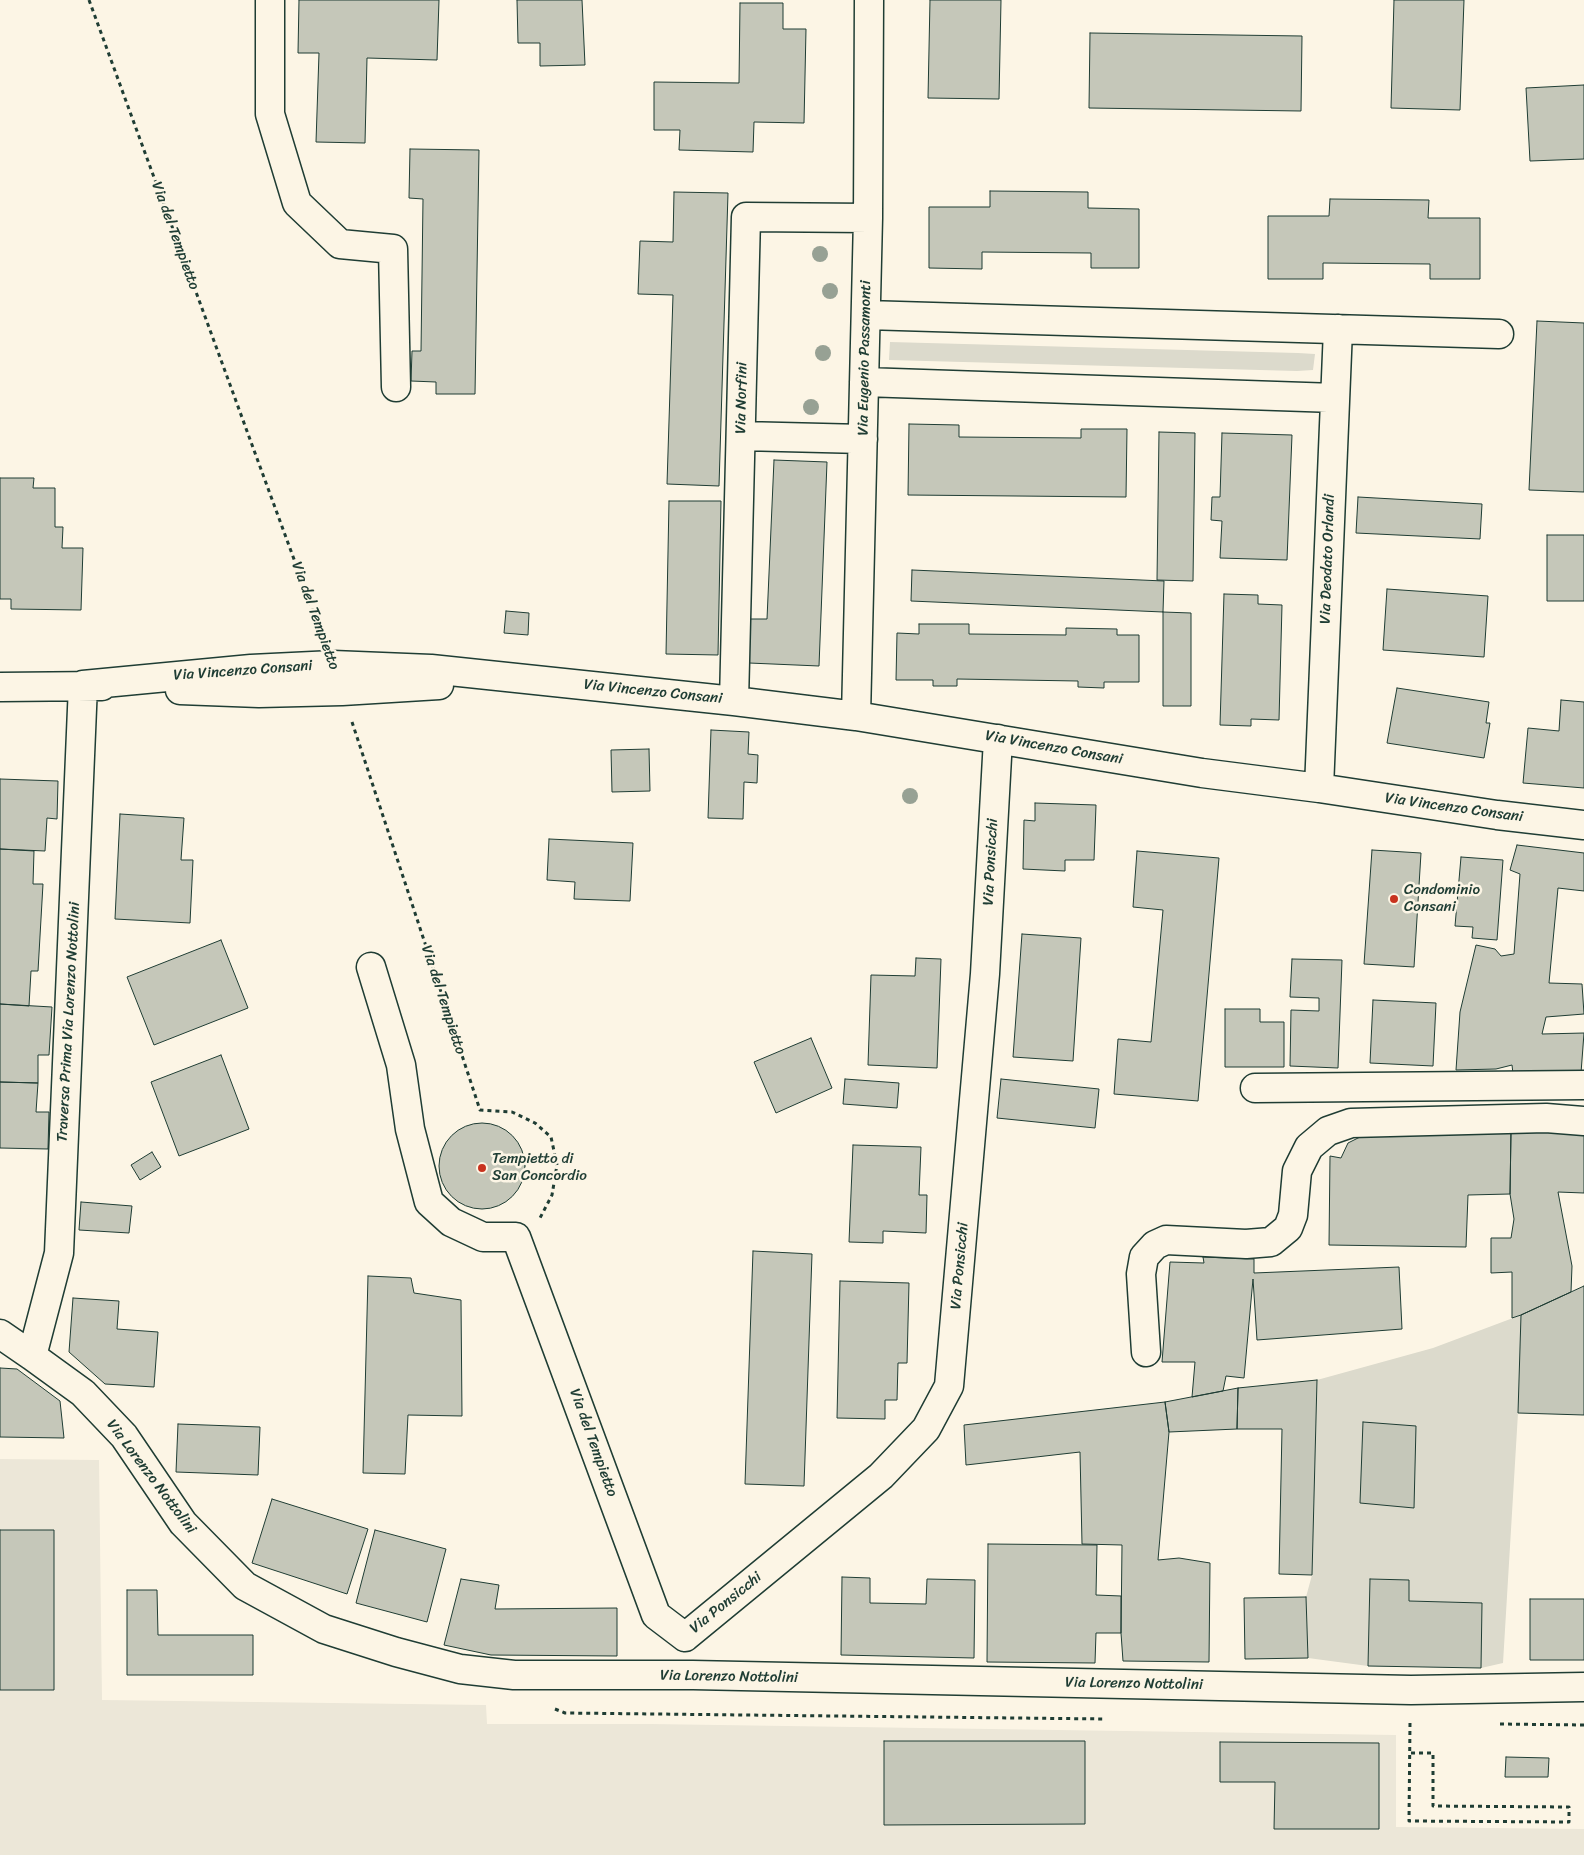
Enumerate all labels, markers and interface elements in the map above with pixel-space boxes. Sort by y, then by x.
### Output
street label: Via del Tempietto [147,179,203,293]
street label: Via Eugenio Passamonti [855,280,875,436]
street label: Via Norfini [732,362,752,434]
street label: Via Deodato Orlandi [1317,494,1339,624]
street label: Via del Tempietto [287,559,343,673]
street label: Via Vincenzo Consani [173,657,313,685]
street label: Via Vincenzo Consani [583,676,723,708]
street label: Via Vincenzo Consani [984,727,1124,769]
street label: Via Vincenzo Consani [1384,789,1524,827]
street label: Via Ponsicchi [980,818,1002,906]
place label: Condominio Consani [1404,881,1480,916]
marker: Condominio Consani [1388,893,1400,905]
street label: Traversa Prima Via Lorenzo Nottolini [54,902,84,1142]
street label: Via del Tempietto [417,943,469,1057]
place label: Tempietto di San Concordio [492,1150,587,1185]
marker: Tempietto di San Concordio [476,1162,488,1174]
street label: Via Ponsicchi [947,1222,973,1310]
street label: Via del Tempietto [565,1386,621,1500]
street label: Via Lorenzo Nottolini [102,1416,200,1538]
street label: Via Ponsicchi [686,1569,766,1637]
street label: Via Lorenzo Nottolini [660,1667,798,1687]
street label: Via Lorenzo Nottolini [1065,1674,1203,1694]

